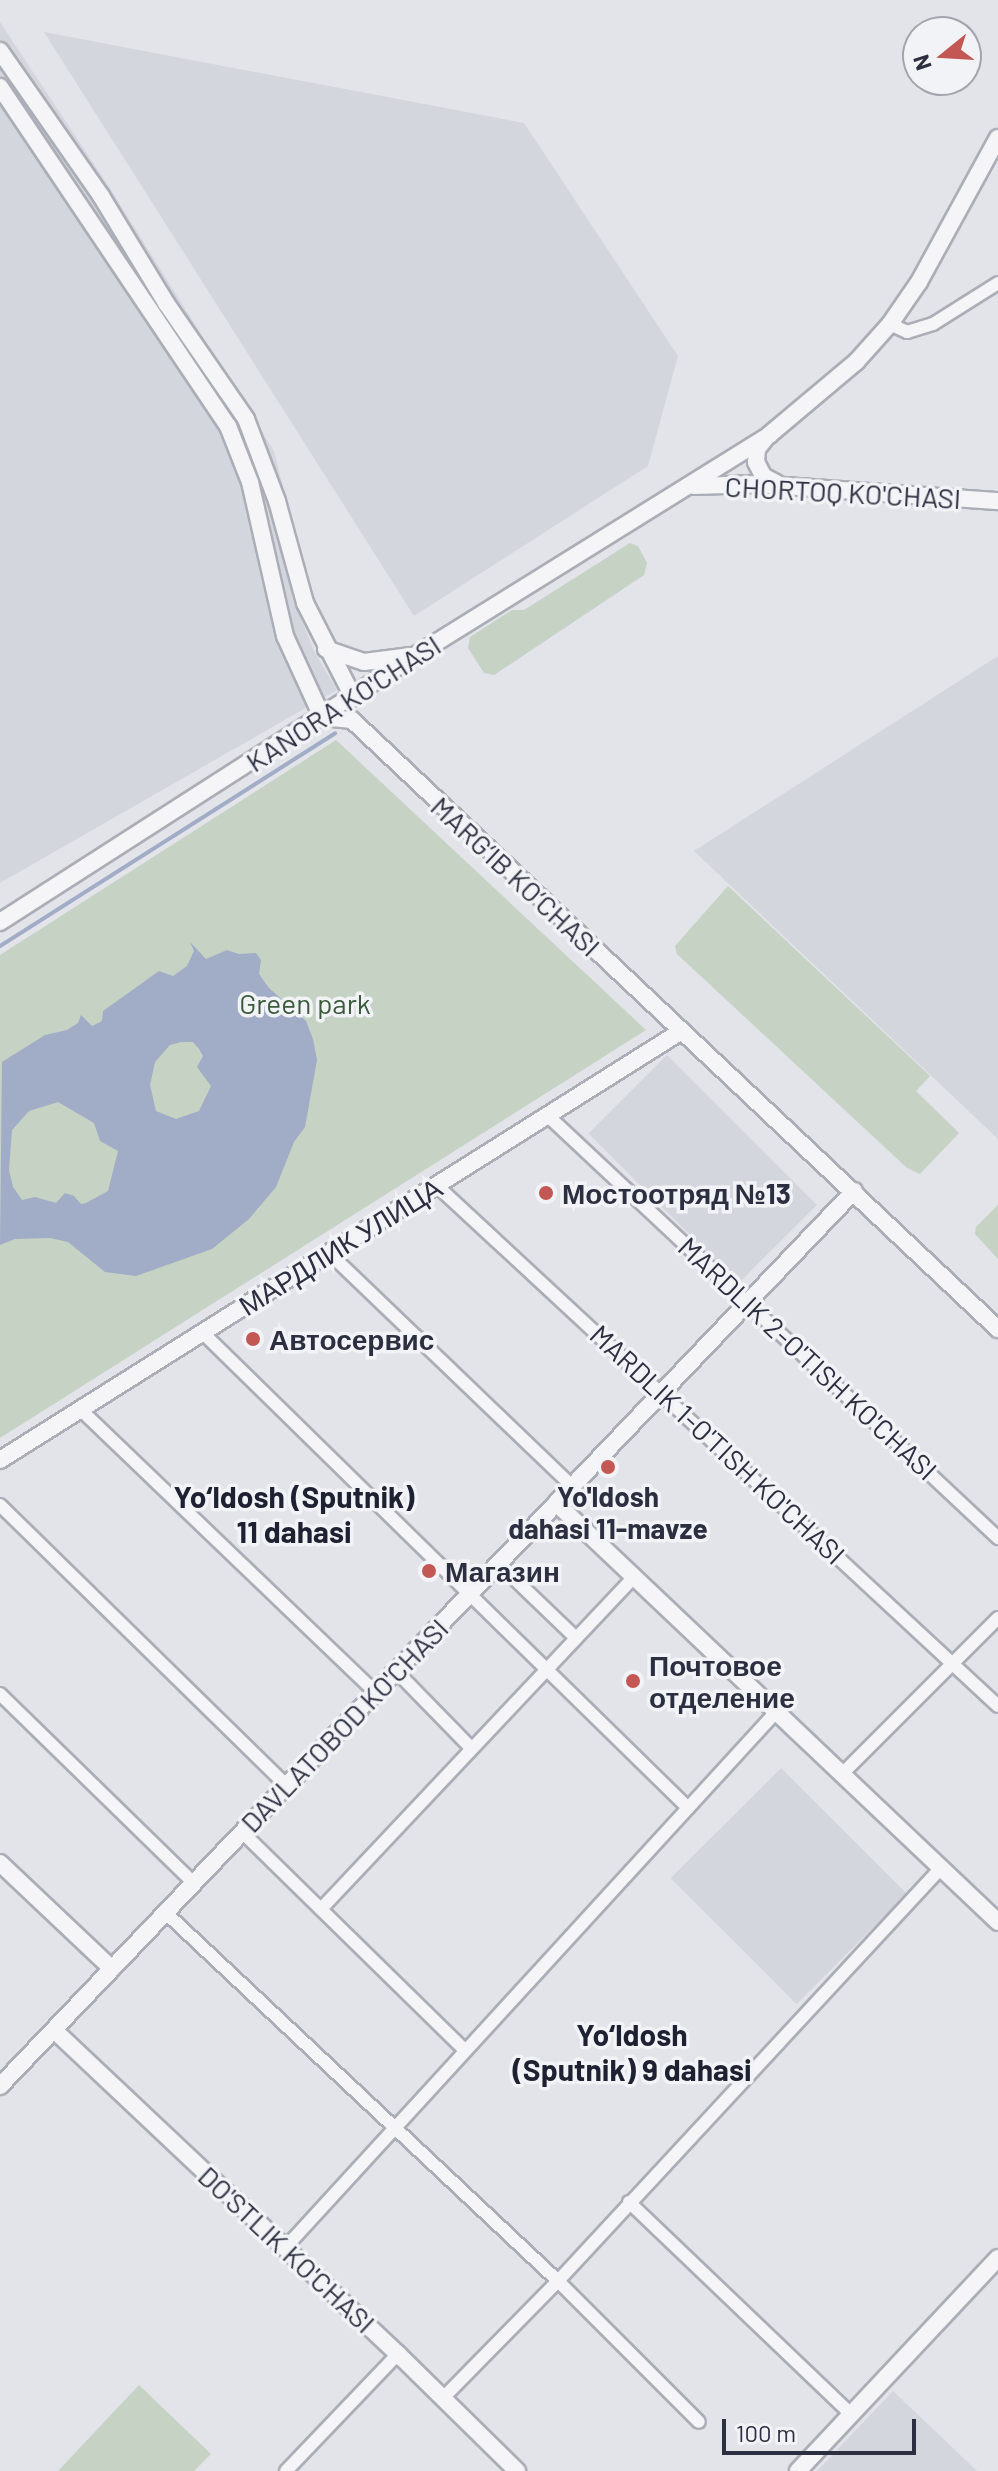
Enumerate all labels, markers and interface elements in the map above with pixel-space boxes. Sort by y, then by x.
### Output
north arrow [902,16,982,96]
text: N [906,52,936,74]
street label: CHORTOQ KO'CHASI [724,469,962,515]
street label: KANORA KO'CHASI [240,628,446,778]
street label: MARG‘IB KO‘CHASI [425,789,607,963]
park label: Green park [239,986,371,1020]
street label: МАРДЛИК УЛИЦА [232,1170,448,1322]
place label: Мостоотряд №13 [562,1176,791,1210]
marker: Мостоотряд №13 [537,1184,555,1202]
street label: MARDLIK 2-O'TISH KO'CHASI [672,1229,944,1487]
street label: MARDLIK 1-O'TISH KO'CHASI [584,1317,852,1571]
place label: Автосервис [269,1322,434,1356]
marker: Автосервис [244,1330,262,1348]
marker: Yo'ldosh dahasi 11-mavze [599,1458,617,1476]
district label: Yo‘ldosh (Sputnik) 11 dahasi [174,1478,414,1548]
place label: Yo'ldosh dahasi 11-mavze [508,1479,708,1545]
place label: Магазин [445,1554,560,1588]
marker: Магазин [420,1562,438,1580]
street label: DAVLATOBOD KO'CHASI [233,1611,455,1839]
place label: Почтовое отделение [649,1648,795,1714]
marker: Почтовое отделение [624,1672,642,1690]
district label: Yo‘ldosh (Sputnik) 9 dahasi [512,2016,752,2086]
street label: DO'STLIK KO'CHASI [192,2159,382,2339]
scale bar [726,2403,920,2453]
text: 100 m [736,2418,796,2447]

